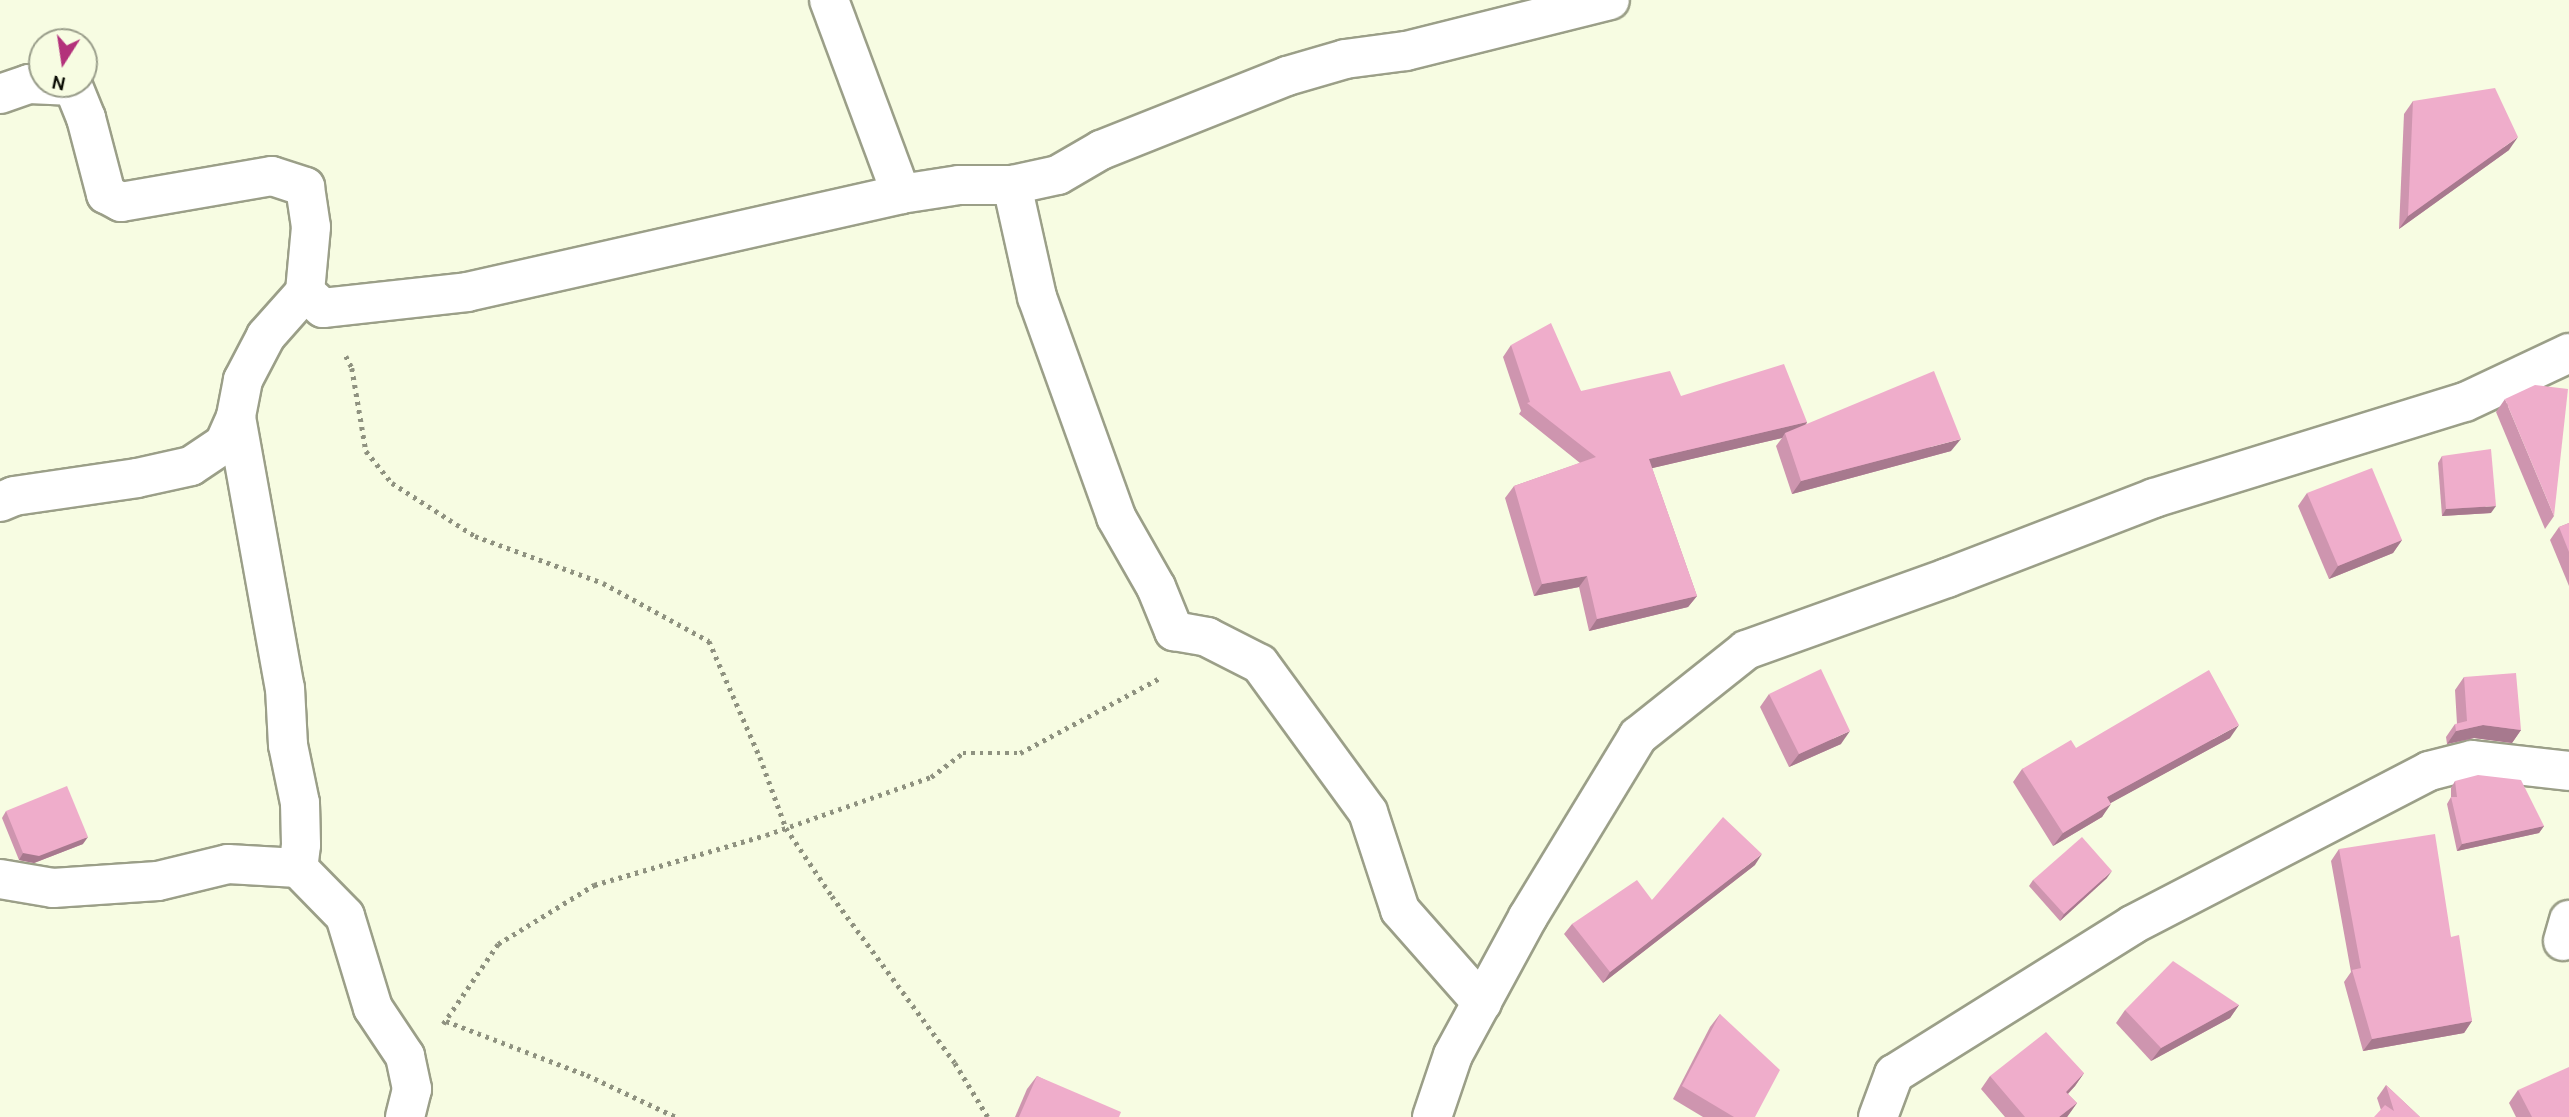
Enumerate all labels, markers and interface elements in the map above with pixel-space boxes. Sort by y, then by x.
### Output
north arrow [28,28,98,98]
text: N [50,68,68,95]

